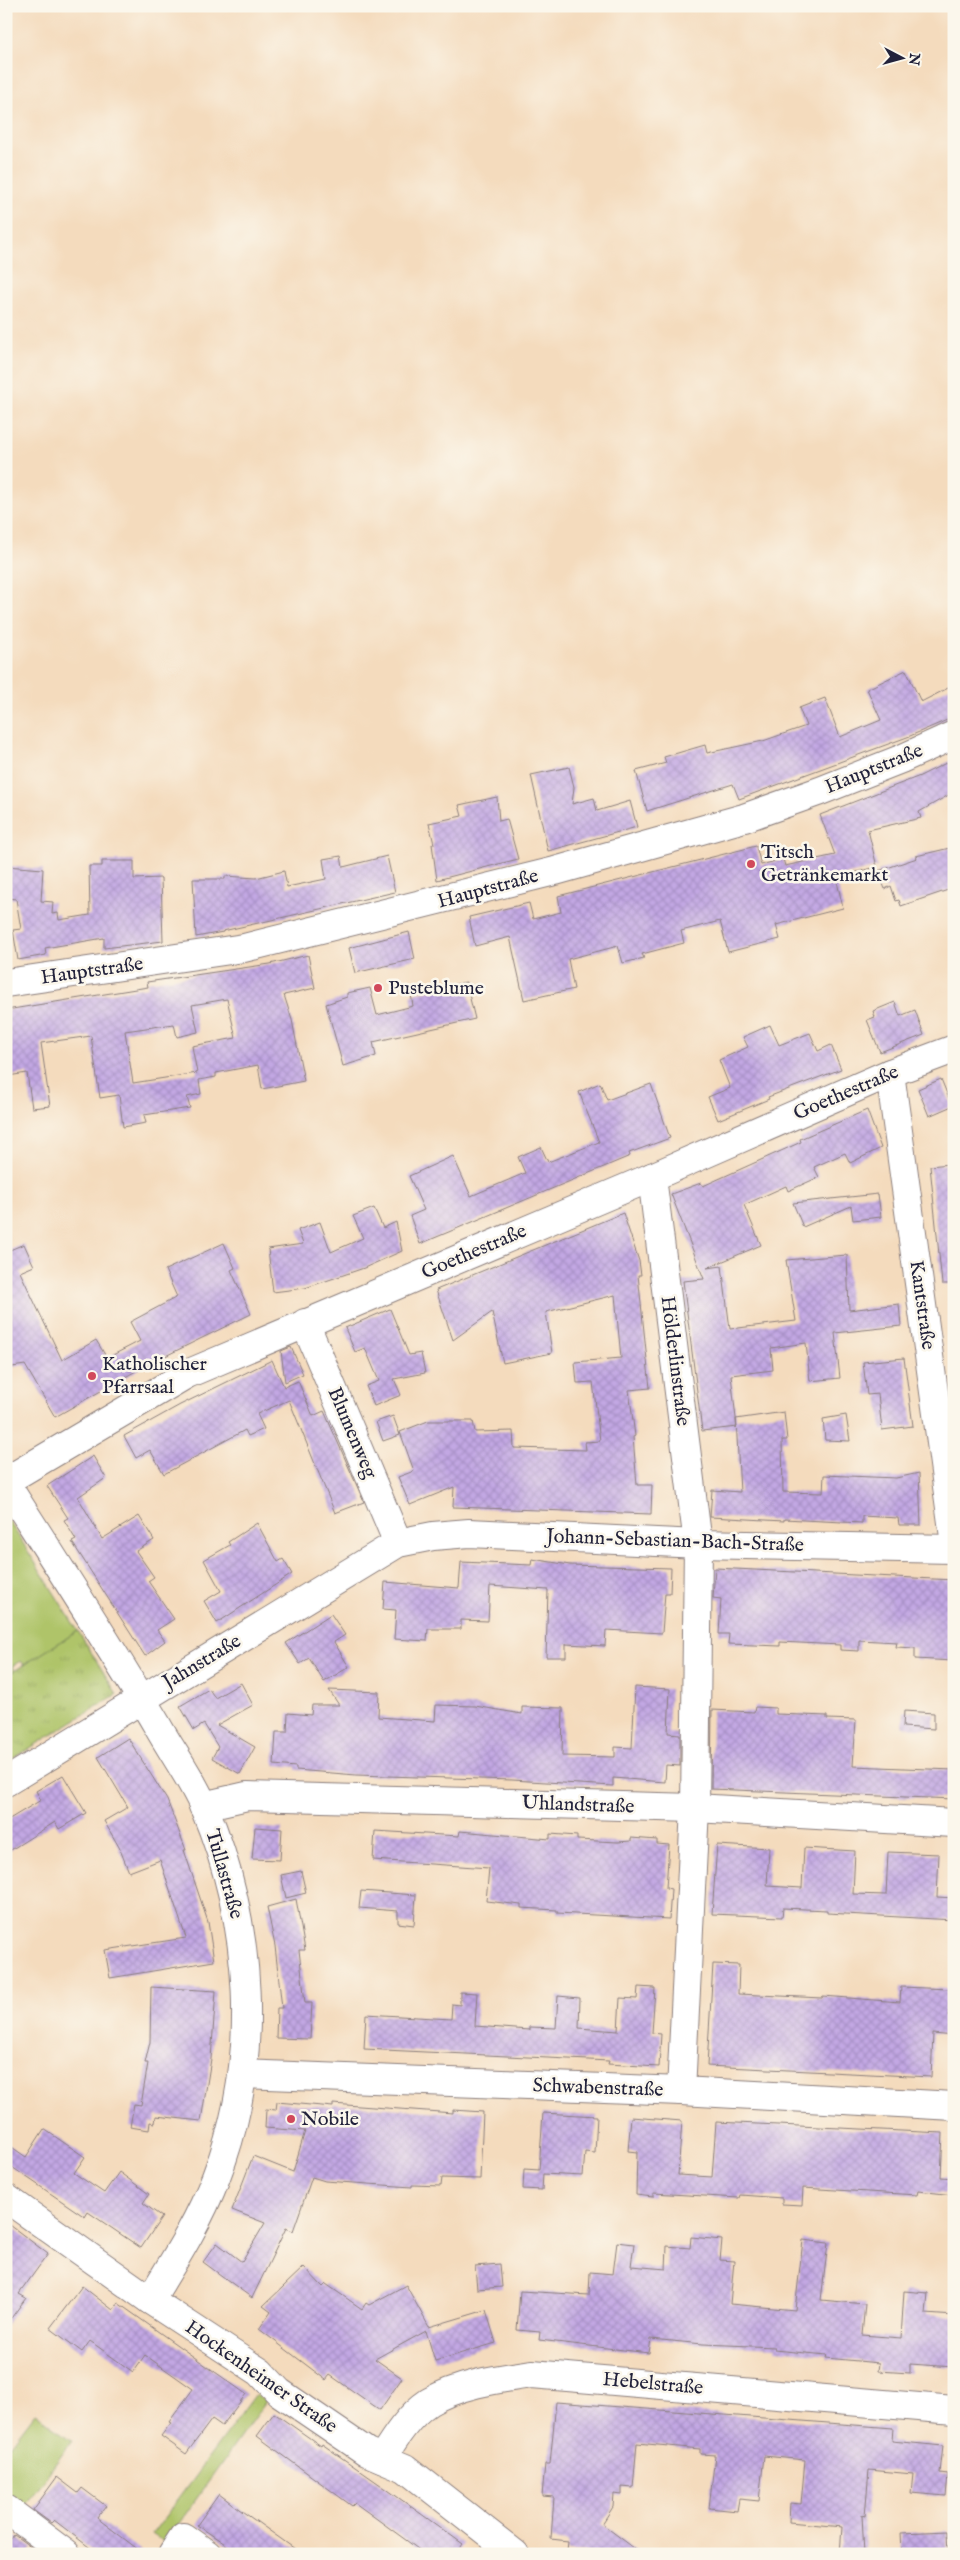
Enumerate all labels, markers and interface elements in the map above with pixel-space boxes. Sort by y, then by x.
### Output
north arrow [878,32,928,82]
text: N [904,51,924,66]
street label: Hauptstraße [821,738,927,800]
place label: Titsch Getränkemarkt [761,840,888,888]
marker: Titsch Getränkemarkt [745,858,757,870]
street label: Hauptstraße [435,864,541,914]
street label: Hauptstraße [39,951,145,991]
place label: Pusteblume [388,976,484,1001]
marker: Pusteblume [372,982,384,994]
street label: Goethestraße [790,1060,902,1126]
street label: Goethestraße [418,1219,530,1285]
street label: Kantstraße [903,1259,941,1351]
street label: Hölderlinstraße [655,1294,695,1428]
place label: Katholischer Pfarrsaal [102,1352,207,1400]
marker: Katholischer Pfarrsaal [86,1370,98,1382]
street label: Blumenweg [322,1383,383,1484]
street label: Johann-Sebastian-Bach-Straße [544,1524,804,1558]
street label: Jahnstraße [157,1629,246,1696]
street label: Uhlandstraße [521,1791,635,1819]
street label: Tullastraße [199,1826,249,1922]
street label: Schwabenstraße [532,2073,664,2103]
place label: Nobile [301,2107,359,2132]
marker: Nobile [285,2113,297,2125]
street label: Hockenheimer Straße [180,2315,342,2439]
street label: Hebelstraße [602,2367,704,2401]

